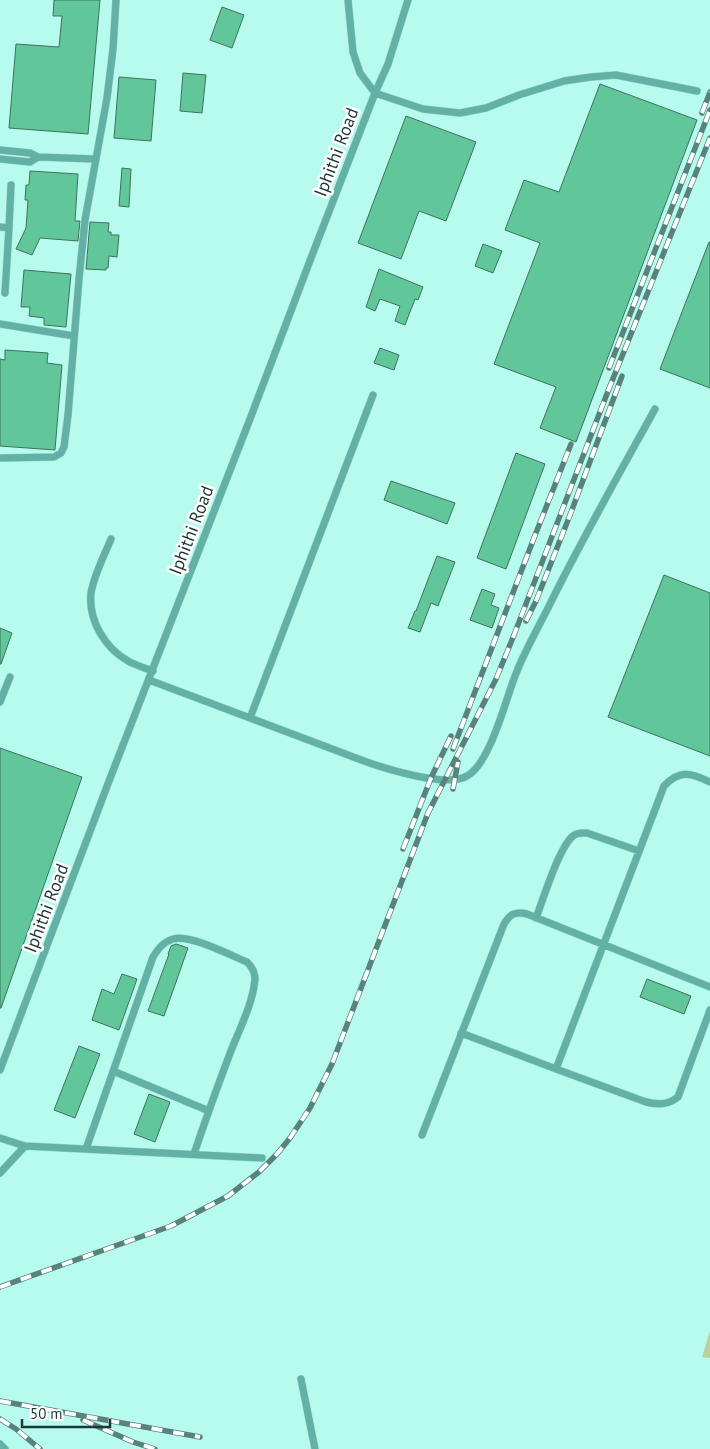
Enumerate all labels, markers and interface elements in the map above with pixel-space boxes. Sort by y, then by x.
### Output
street label: Iphithi Road [309,104,363,200]
street label: Iphithi Road [164,482,218,578]
street label: Iphithi Road [19,860,73,956]
scale bar [22,1396,110,1428]
text: 50 m [30,1404,63,1423]

